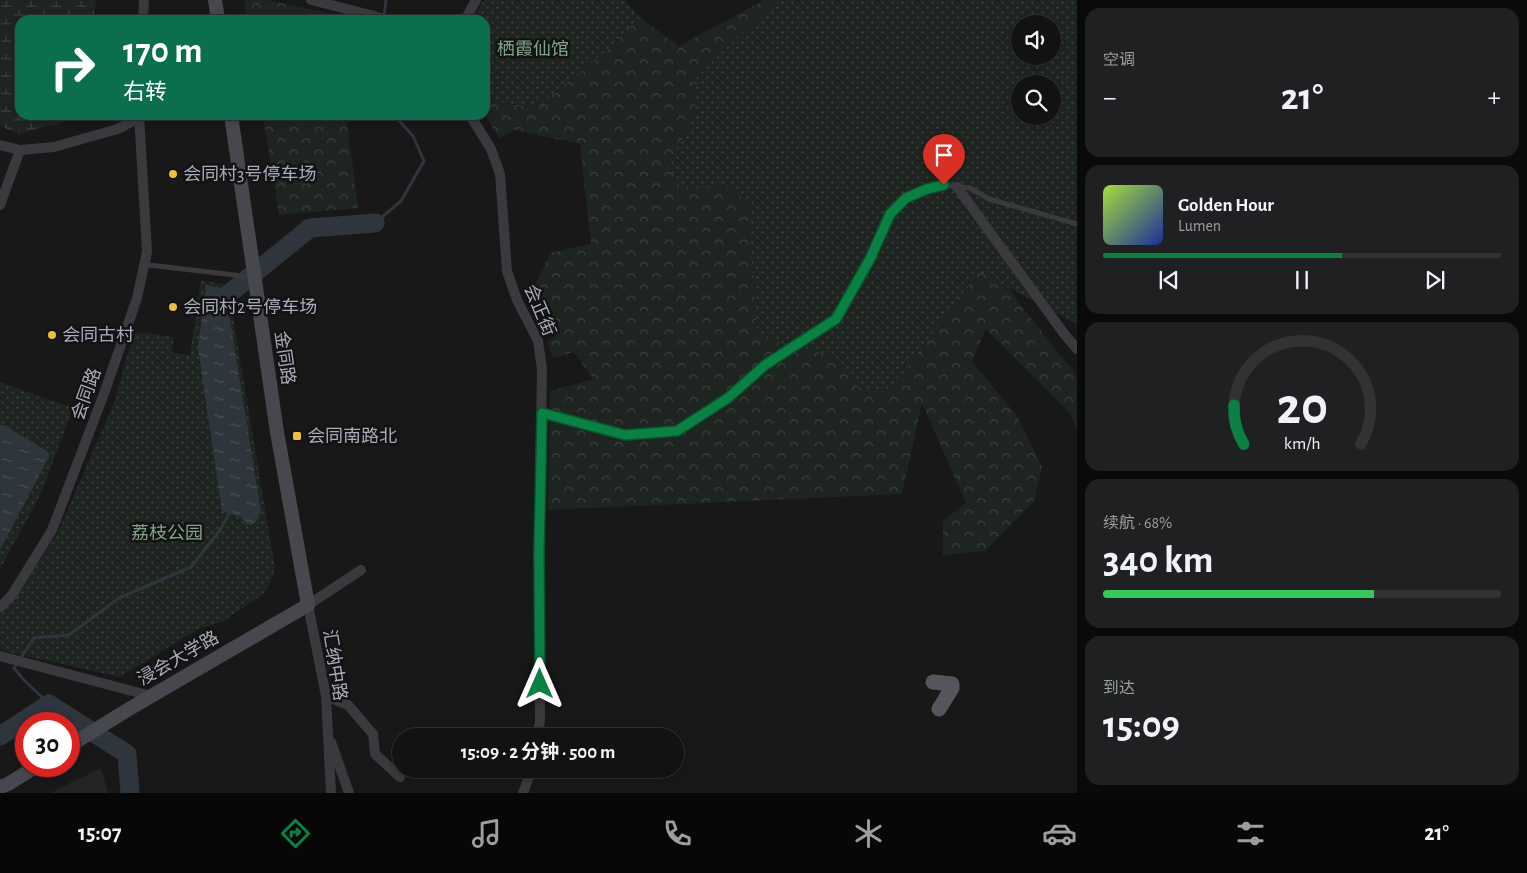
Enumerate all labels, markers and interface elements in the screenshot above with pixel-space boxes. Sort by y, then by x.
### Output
map controls [1011,15,1061,125]
button: sound [1011,15,1061,65]
text: 170 m [123,34,203,69]
icon: right [40,35,105,100]
park label: 栖霞仙馆 [497,39,569,59]
text: 空调 [1103,52,1135,68]
button: search [1011,75,1061,125]
text: 21° [1281,79,1323,117]
text: 右转 [123,81,167,103]
text: − [1103,84,1116,112]
text: + [1488,84,1501,112]
pin [923,134,965,185]
icon: arrive [930,141,958,169]
place label: 会同村3号停车场 [183,164,316,184]
marker: 会同村3号停车场 [167,168,179,180]
text: Golden Hour [1178,196,1274,215]
text: Lumen [1178,218,1221,234]
icon: previous [1155,266,1183,294]
icon: pause [1288,266,1316,294]
icon: next [1421,266,1449,294]
street label: 会正街 [520,281,560,339]
place label: 会同村2号停车场 [183,297,317,317]
marker: 会同村2号停车场 [167,301,179,313]
place label: 会同古村 [62,325,134,345]
marker: 会同古村 [46,329,58,341]
street label: 金同路 [271,330,299,386]
street label: 会同路 [67,365,105,423]
text: 20 [1276,381,1328,433]
place label: 会同南路北 [307,426,397,446]
marker: 会同南路北 [291,430,303,442]
text: km/h [1284,435,1320,453]
text: 续航 · 68% [1103,515,1172,531]
park label: 荔枝公园 [131,523,203,543]
text: 340 km [1103,542,1214,580]
street label: 浸会大学路 [134,627,222,689]
street label: 汇纳中路 [319,628,351,702]
position arrow [513,657,565,709]
text: 到达 [1103,680,1135,696]
text: 15:09 [1103,707,1180,745]
speed limit sign: 30 [15,712,80,777]
text: 15:09 · 2 分钟 · 500 m [461,743,615,762]
icon: directions [278,816,313,851]
icon: music [469,816,504,851]
icon: phone [660,816,695,851]
icon: climate [851,816,886,851]
icon: car [1042,816,1077,851]
icon: filters [1233,816,1268,851]
text: 15:07 [78,822,121,844]
text: 21° [1424,822,1449,844]

